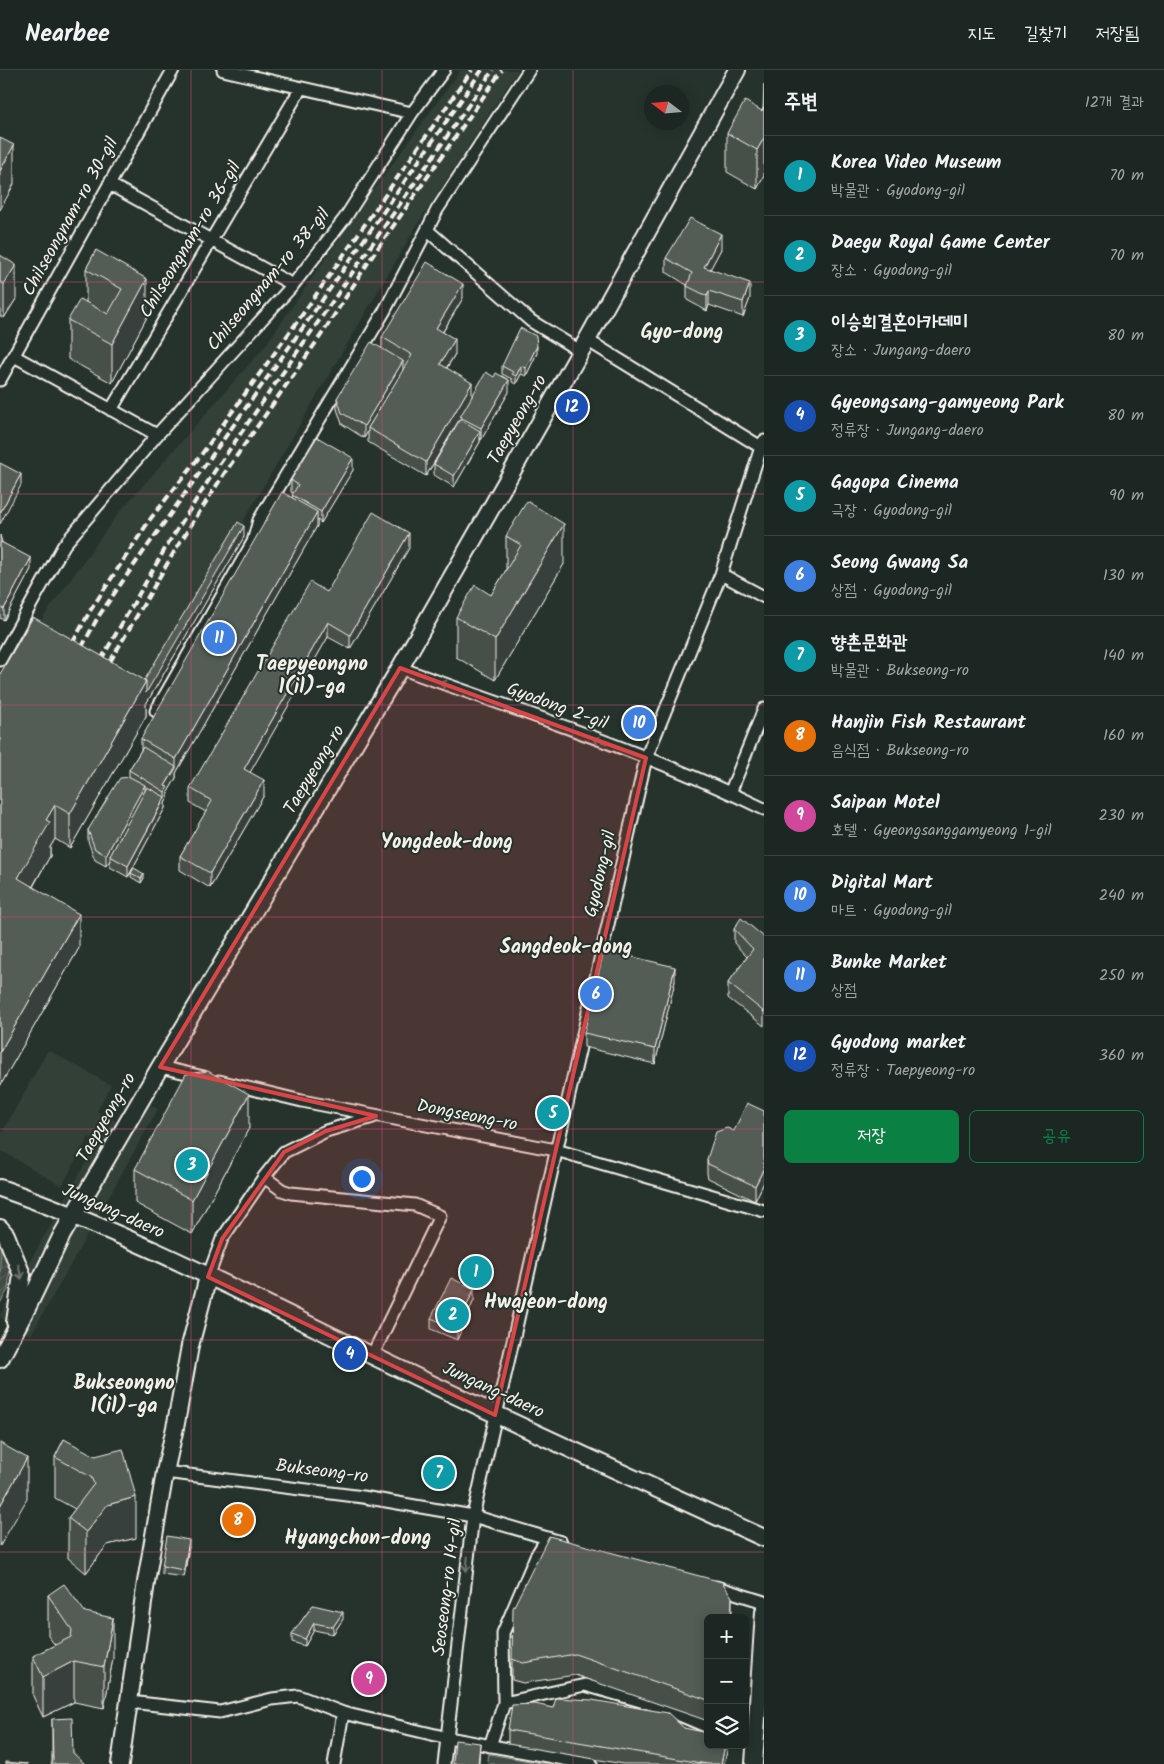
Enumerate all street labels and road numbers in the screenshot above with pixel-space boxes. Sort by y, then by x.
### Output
street label: Chilseongnam-ro 30-gil [15,132,127,302]
street label: Chilseongnam-ro 36-gil [132,155,250,324]
street label: Chilseongnam-ro 38-gil [200,201,338,358]
street label: Taepyeong-ro [480,369,556,471]
street label: Gyodong 2-gil [502,675,612,739]
street label: Taepyeong-ro [277,720,353,820]
street label: Gyodong-gil [577,827,625,920]
street label: Taepyeong-ro [69,1067,145,1169]
street label: Dongseong-ro [414,1092,520,1140]
street label: Jungang-daero [57,1176,169,1248]
street label: Jungang-daero [437,1355,549,1427]
street label: Bukseong-ro [274,1452,370,1492]
street label: Seoseong-ro 14-gil [425,1516,471,1658]

